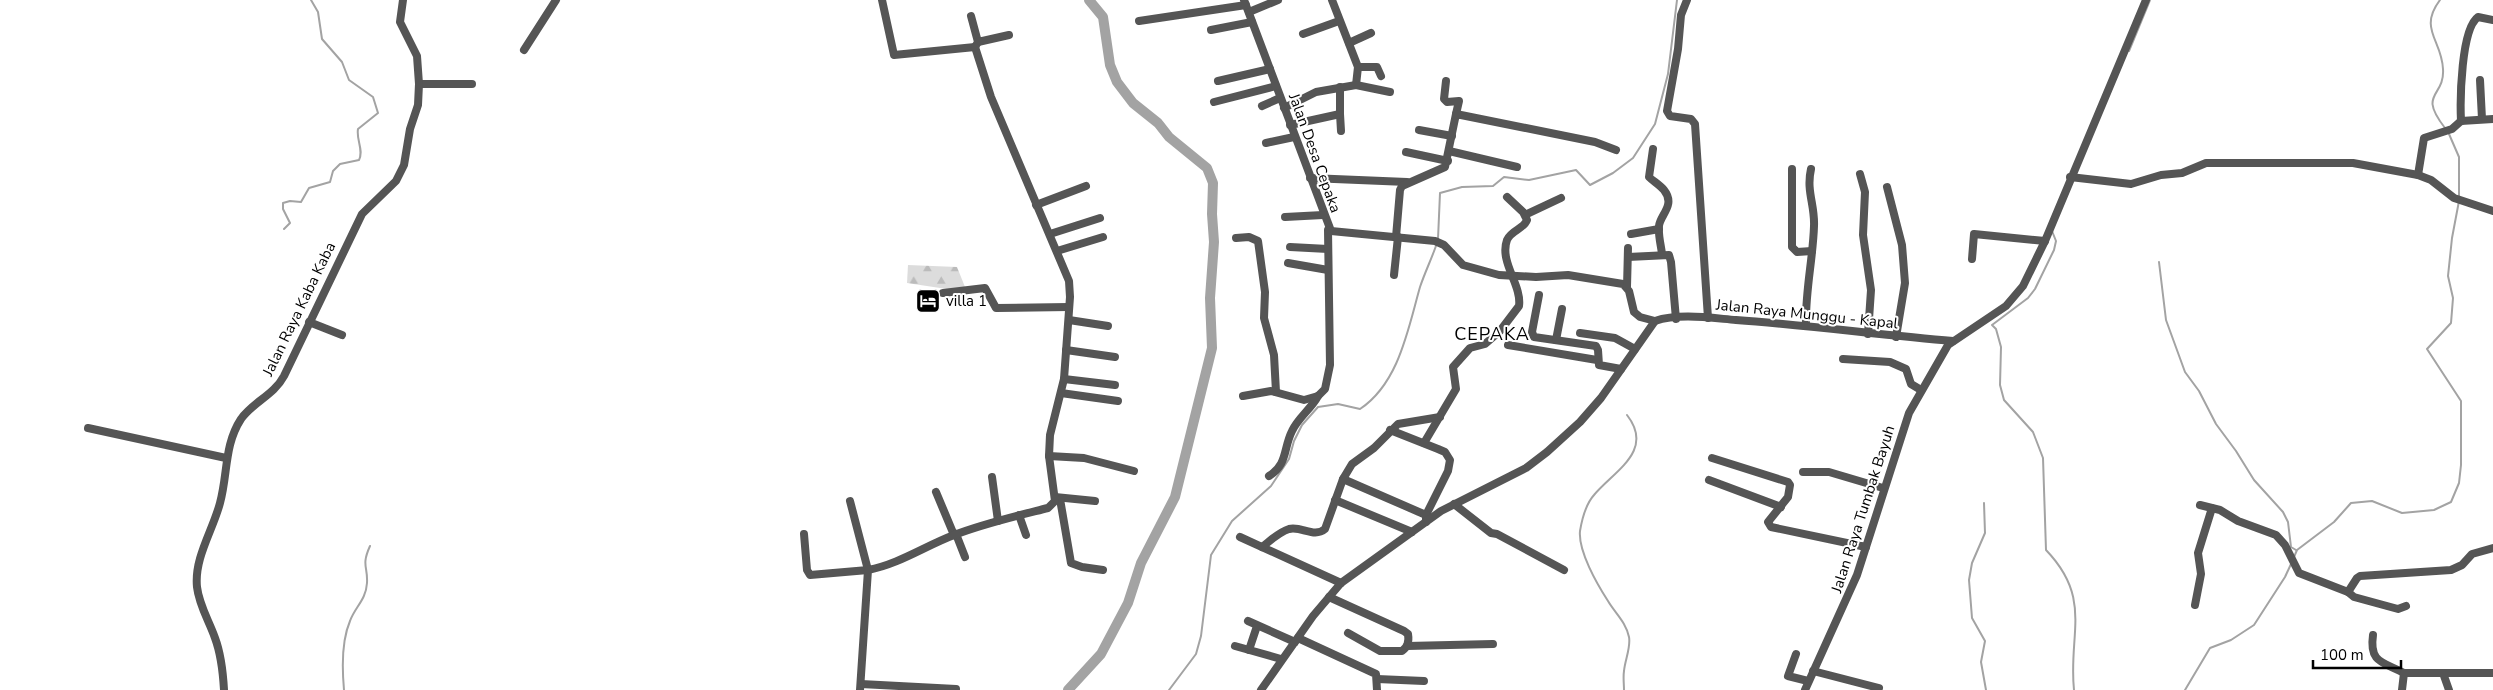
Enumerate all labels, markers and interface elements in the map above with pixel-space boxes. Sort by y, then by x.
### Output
street label: Jalan Desa Cepaka [1284,90,1346,215]
street label: Jalan Raya Kaba Kaba [257,239,340,380]
hotel icon: villa 1 [915,288,941,314]
place label: villa 1 [946,291,987,311]
street label: Jalan Raya Munggu - Kapal [1714,294,1900,334]
district label: CEPAKA [1454,322,1530,346]
street label: Jalan Raya Tumbak Bayuh [1826,423,1900,596]
scale bar [2313,638,2400,670]
text: 100 m [2320,645,2364,665]

